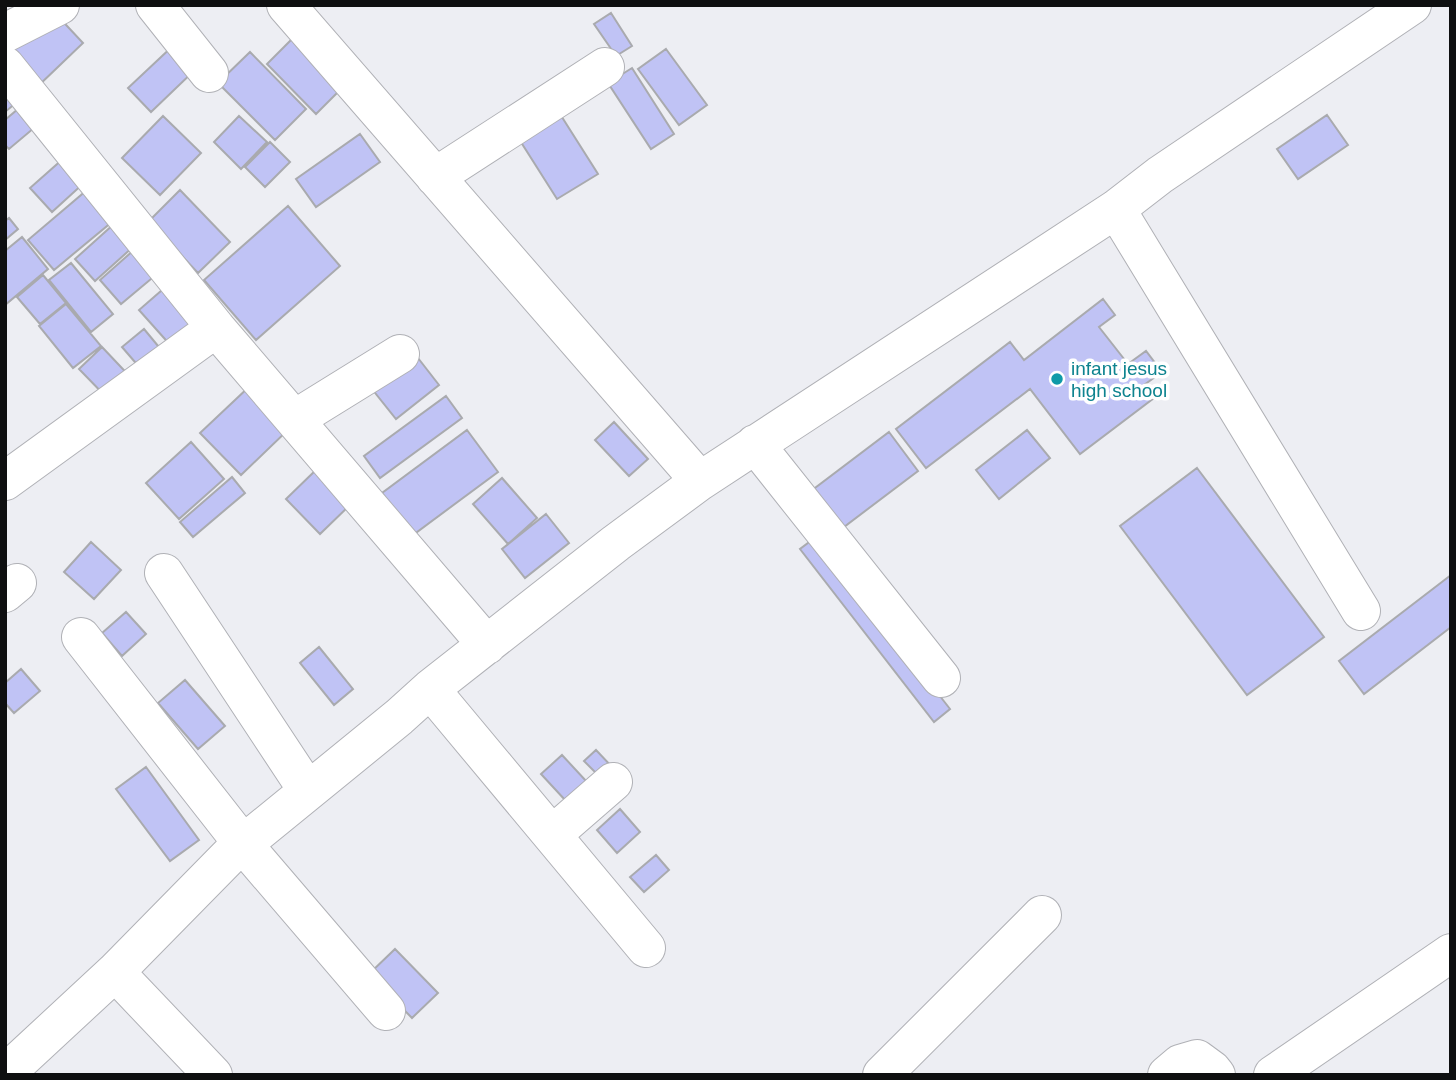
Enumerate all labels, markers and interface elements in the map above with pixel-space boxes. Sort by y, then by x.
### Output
place label: infant jesus high school [1071,358,1167,401]
marker: infant jesus high school [1049,371,1065,387]

